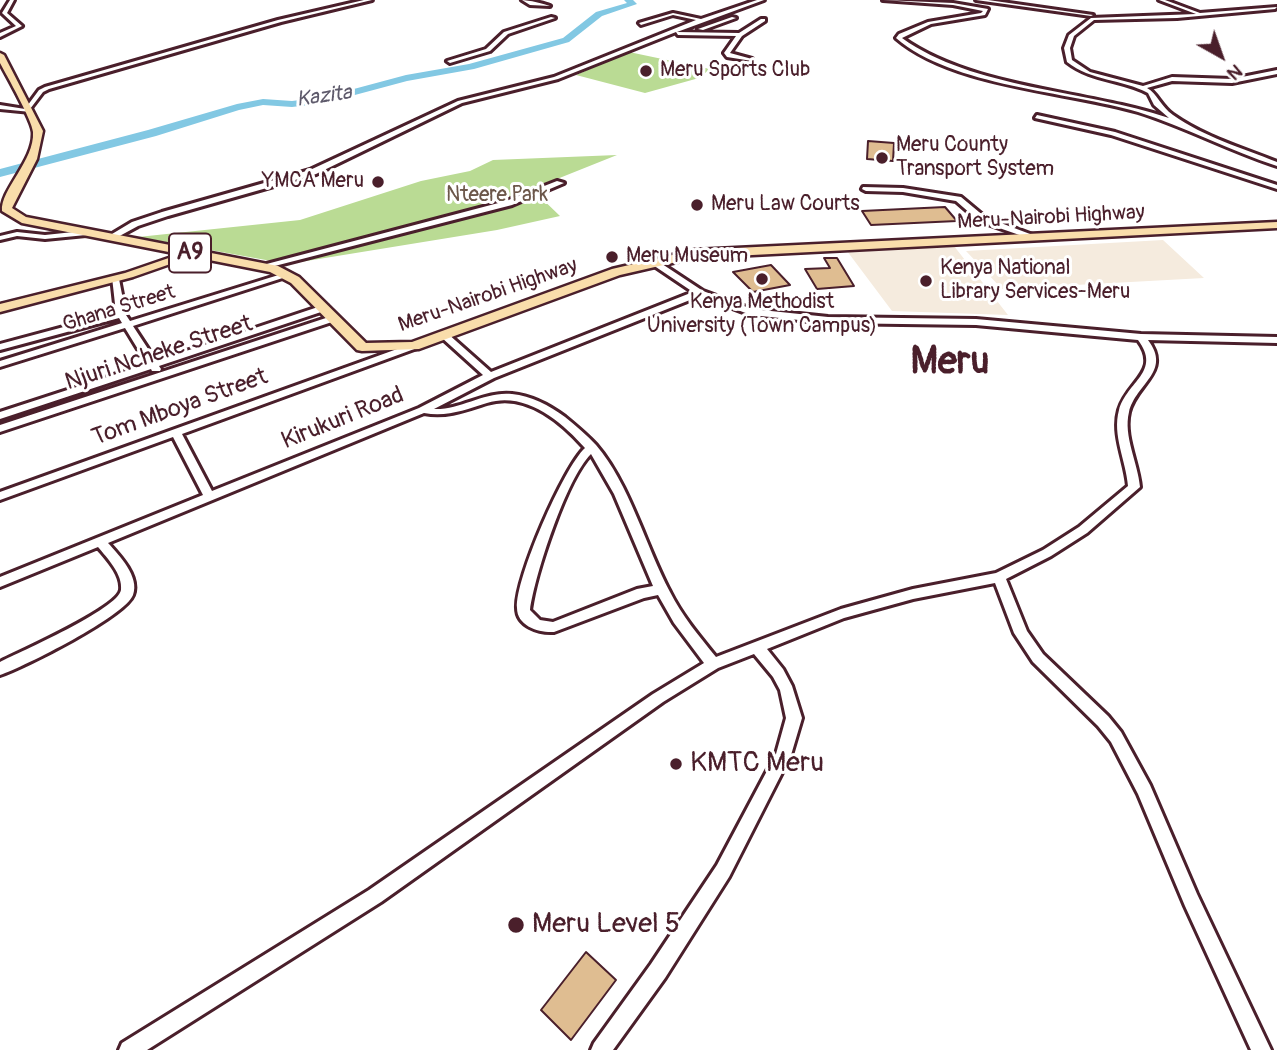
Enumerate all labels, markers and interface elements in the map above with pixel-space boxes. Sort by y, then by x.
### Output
north arrow [1186,21,1256,91]
place label: Meru Sports Club [660,58,810,84]
text: N [1222,59,1247,85]
marker: Meru Sports Club [638,63,654,79]
water label: Kazita [295,81,353,113]
place label: Meru County Transport System [896,133,1054,183]
marker: Meru County Transport System [874,150,890,166]
place label: YMCA Meru [262,169,364,195]
marker: YMCA Meru [370,174,386,190]
park label: Nteere Park [446,183,548,209]
place label: Meru Law Courts [711,192,860,218]
marker: Meru Law Courts [689,197,705,213]
street label: Meru-Nairobi Highway [957,201,1145,235]
road number: A9 [169,234,211,272]
place label: Meru Museum [626,244,748,270]
marker: Meru Museum [604,249,620,265]
street label: Meru-Nairobi Highway [395,254,581,338]
place label: Kenya National Library Services-Meru [940,256,1130,306]
marker: Kenya Methodist University (Town Campus) [754,271,770,287]
marker: Kenya National Library Services-Meru [918,273,934,289]
street label: Ghana Street [60,280,178,338]
place label: Kenya Methodist University (Town Campus) [647,290,877,340]
street label: Njuri Ncheke Street [62,310,256,398]
district label: Meru [911,340,989,386]
street label: Tom Mboya Street [88,363,272,453]
street label: Kirukuri Road [278,381,408,457]
place label: KMTC Meru [690,747,824,781]
marker: KMTC Meru [668,756,684,772]
place label: Meru Level 5 [532,908,680,942]
marker: Meru Level 5 [506,915,526,935]

